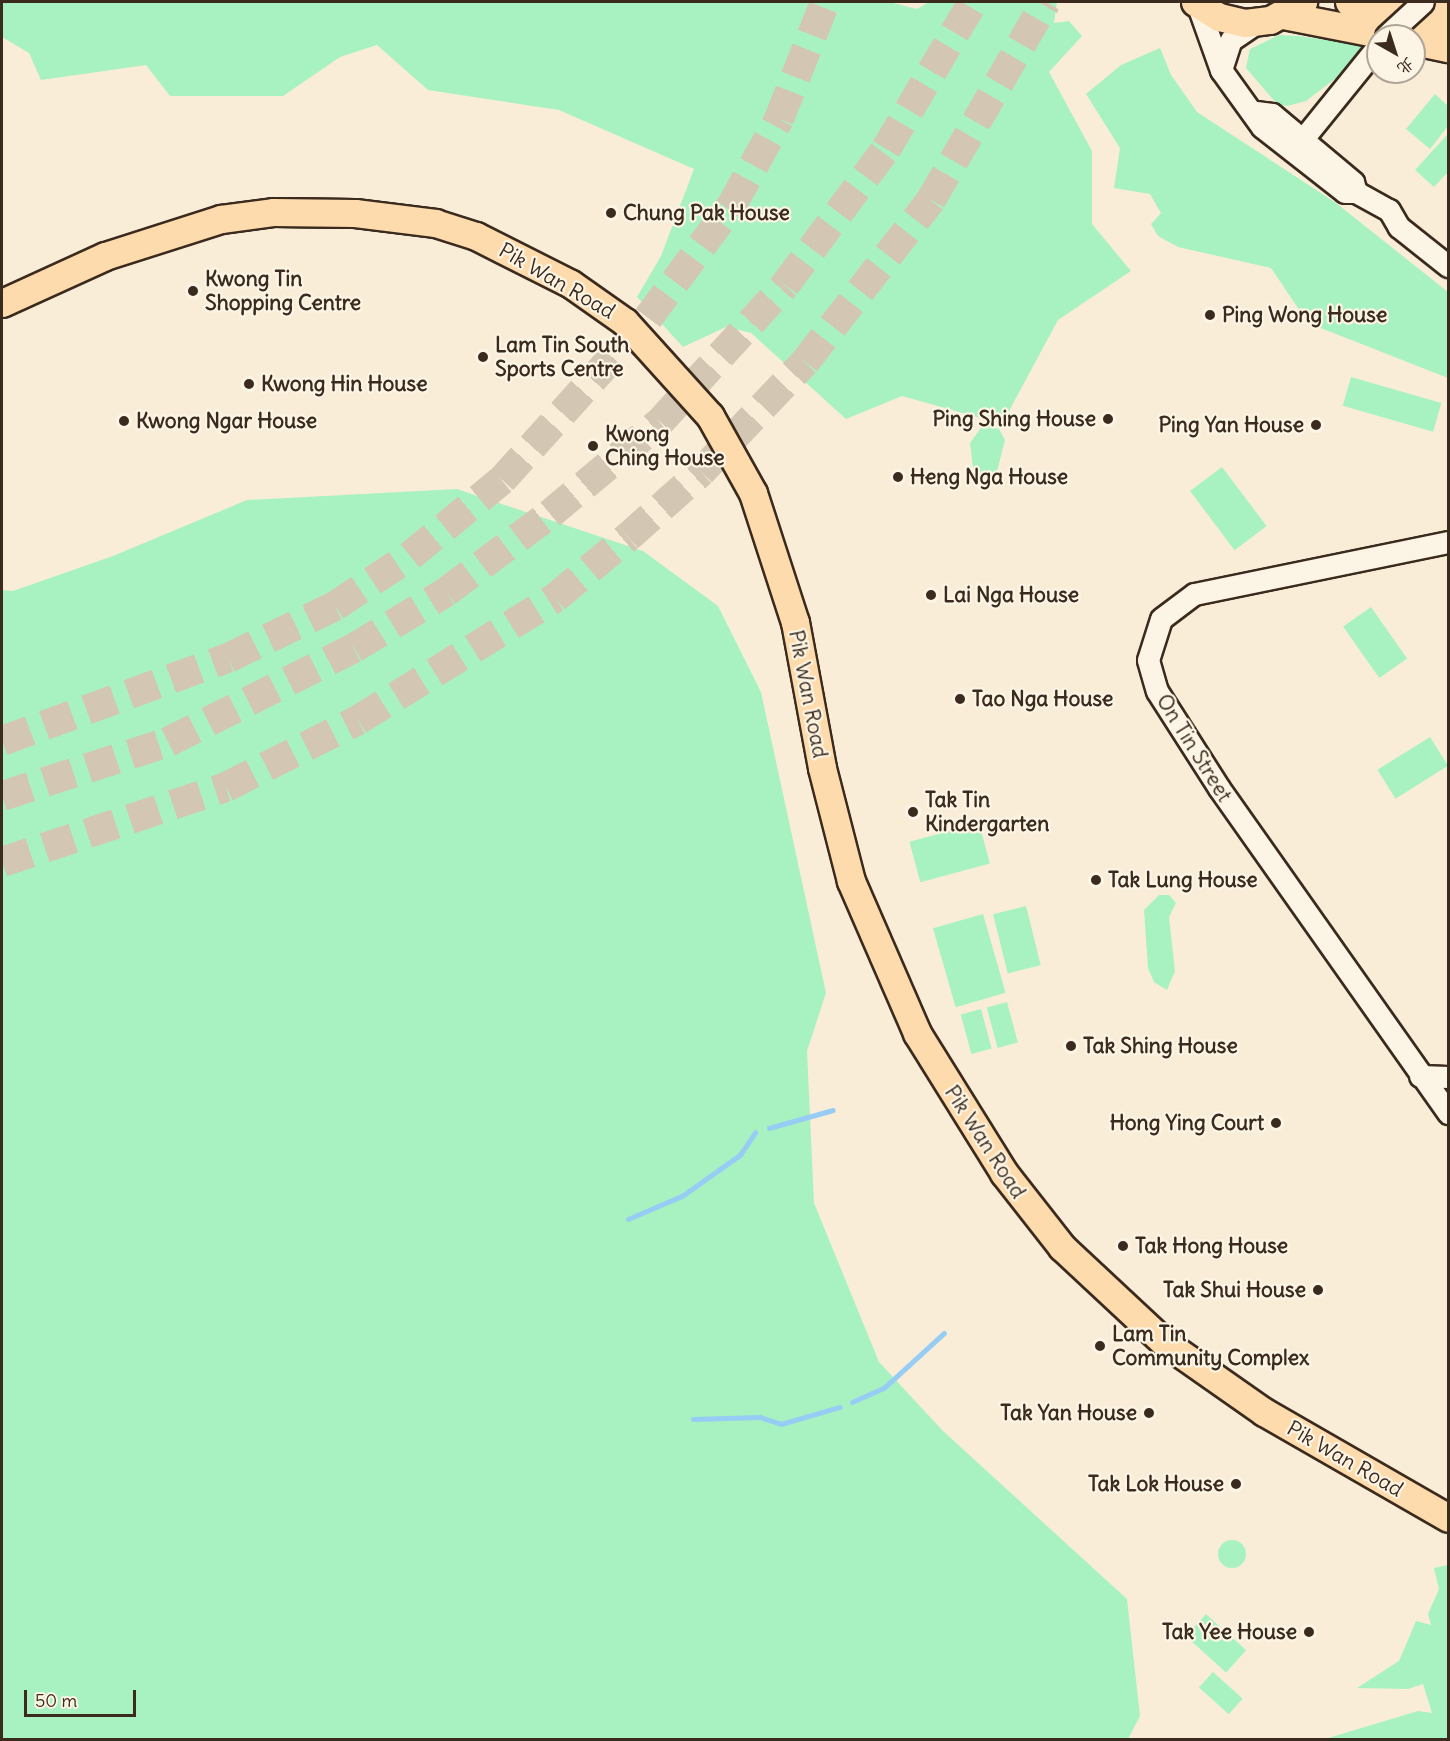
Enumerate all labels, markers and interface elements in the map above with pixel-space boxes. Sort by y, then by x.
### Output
north arrow [1366,24,1426,84]
text: 北 [1394,54,1419,79]
place label: Chung Pak House [623,200,790,226]
marker: Chung Pak House [604,206,618,220]
street label: Pik Wan Road [494,238,620,324]
place label: Kwong Tin Shopping Centre [205,266,361,316]
marker: Kwong Tin Shopping Centre [186,284,200,298]
place label: Ping Wong House [1222,302,1387,328]
marker: Ping Wong House [1203,308,1217,322]
place label: Lam Tin South Sports Centre [495,332,629,382]
marker: Lam Tin South Sports Centre [476,350,490,364]
place label: Kwong Hin House [261,371,427,397]
marker: Kwong Hin House [242,377,256,391]
place label: Ping Shing House [932,406,1096,432]
place label: Kwong Ngar House [136,408,317,434]
marker: Ping Shing House [1101,412,1115,426]
place label: Ping Yan House [1158,412,1304,438]
marker: Kwong Ngar House [117,414,131,428]
marker: Ping Yan House [1309,418,1323,432]
place label: Kwong Ching House [605,421,725,471]
marker: Kwong Ching House [586,439,600,453]
place label: Heng Nga House [910,464,1068,490]
marker: Heng Nga House [891,470,905,484]
place label: Lai Nga House [943,582,1079,608]
marker: Lai Nga House [924,588,938,602]
street label: Pik Wan Road [783,628,833,760]
place label: Tao Nga House [972,686,1113,712]
street label: On Tin Street [1151,689,1237,807]
marker: Tao Nga House [953,692,967,706]
place label: Tak Tin Kindergarten [925,787,1049,837]
marker: Tak Tin Kindergarten [906,805,920,819]
place label: Tak Lung House [1108,867,1258,893]
marker: Tak Lung House [1089,873,1103,887]
place label: Tak Shing House [1083,1033,1238,1059]
marker: Tak Shing House [1064,1039,1078,1053]
street label: Pik Wan Road [939,1081,1031,1203]
place label: Hong Ying Court [1110,1110,1264,1136]
marker: Hong Ying Court [1269,1116,1283,1130]
place label: Tak Hong House [1135,1233,1288,1259]
marker: Tak Hong House [1116,1239,1130,1253]
place label: Tak Shui House [1163,1277,1306,1303]
marker: Tak Shui House [1311,1283,1325,1297]
place label: Lam Tin Community Complex [1112,1321,1309,1371]
marker: Lam Tin Community Complex [1093,1339,1107,1353]
place label: Tak Yan House [1000,1400,1137,1426]
marker: Tak Yan House [1142,1406,1156,1420]
street label: Pik Wan Road [1282,1416,1408,1502]
place label: Tak Lok House [1088,1471,1224,1497]
marker: Tak Lok House [1229,1477,1243,1491]
place label: Tak Yee House [1162,1619,1297,1645]
marker: Tak Yee House [1302,1625,1316,1639]
scale bar [27,1678,140,1716]
text: 50 m [35,1689,77,1712]

